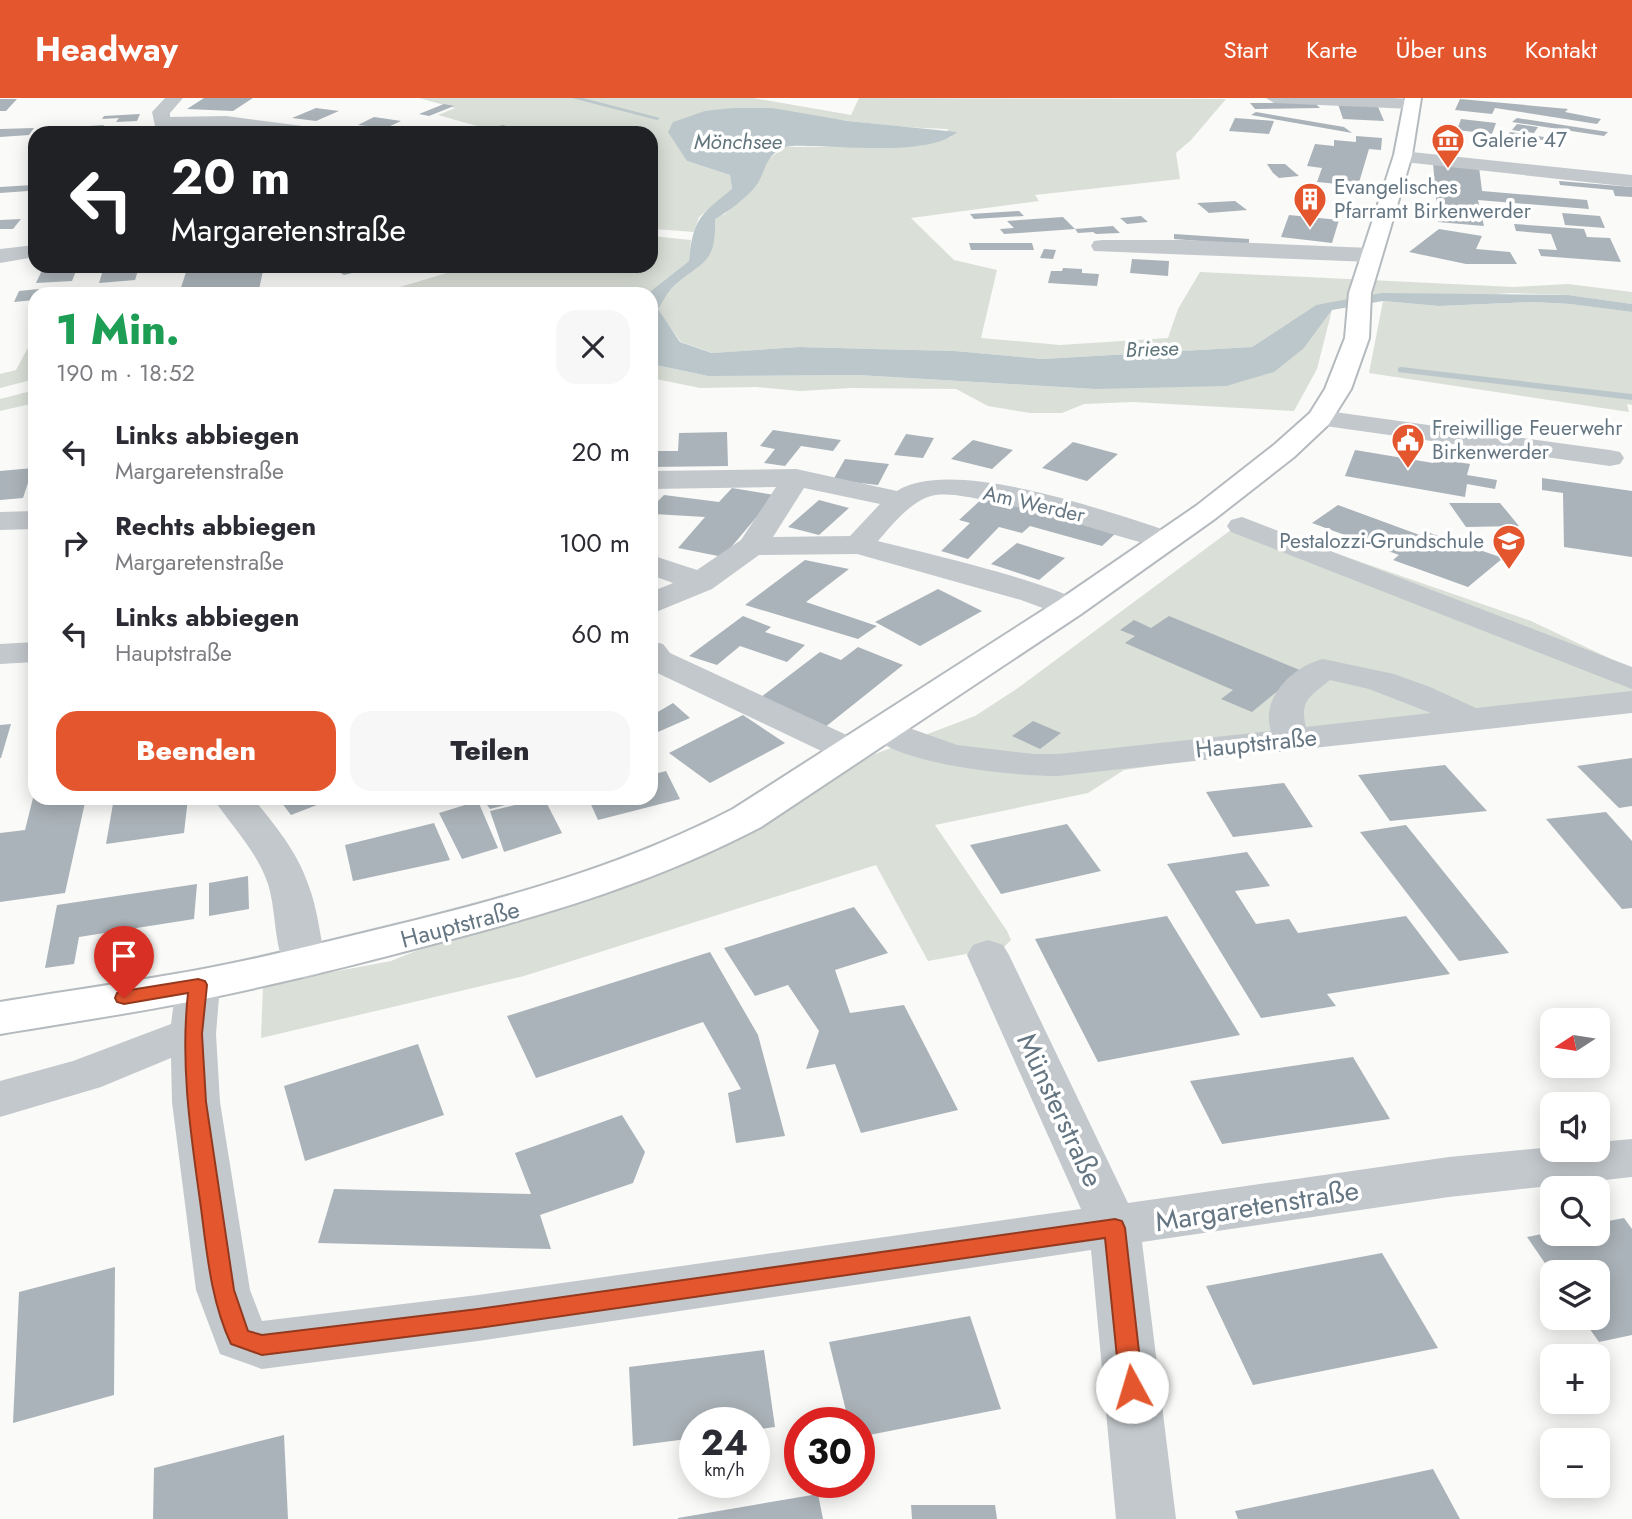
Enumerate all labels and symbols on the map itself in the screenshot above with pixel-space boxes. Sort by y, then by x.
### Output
museum icon: Galerie 47 [1429,121,1467,170]
place label: Galerie 47 [1472,125,1567,155]
water label: Mönchsee [694,127,782,157]
place label: Evangelisches Pfarramt Birkenwerder [1334,172,1532,226]
building icon: Evangelisches Pfarramt Birkenwerder [1291,180,1329,229]
water label: Briese [1125,333,1179,365]
place label: Freiwillige Feuerwehr Birkenwerder [1432,413,1623,467]
public building icon: Freiwillige Feuerwehr Birkenwerder [1389,421,1427,470]
street label: Am Werder [980,478,1089,530]
school or university icon: Pestalozzi-Grundschule [1490,522,1528,571]
place label: Pestalozzi-Grundschule [1279,526,1484,556]
street label: Hauptstraße [1194,719,1318,767]
street label: Hauptstraße [397,891,523,957]
pin [94,926,154,998]
north arrow [1540,1008,1610,1078]
street label: Münsterstraße [1006,1026,1114,1194]
street label: Margaretenstraße [1152,1170,1362,1242]
position arrow [1095,1350,1169,1424]
speed limit sign: 30 [784,1407,875,1498]

